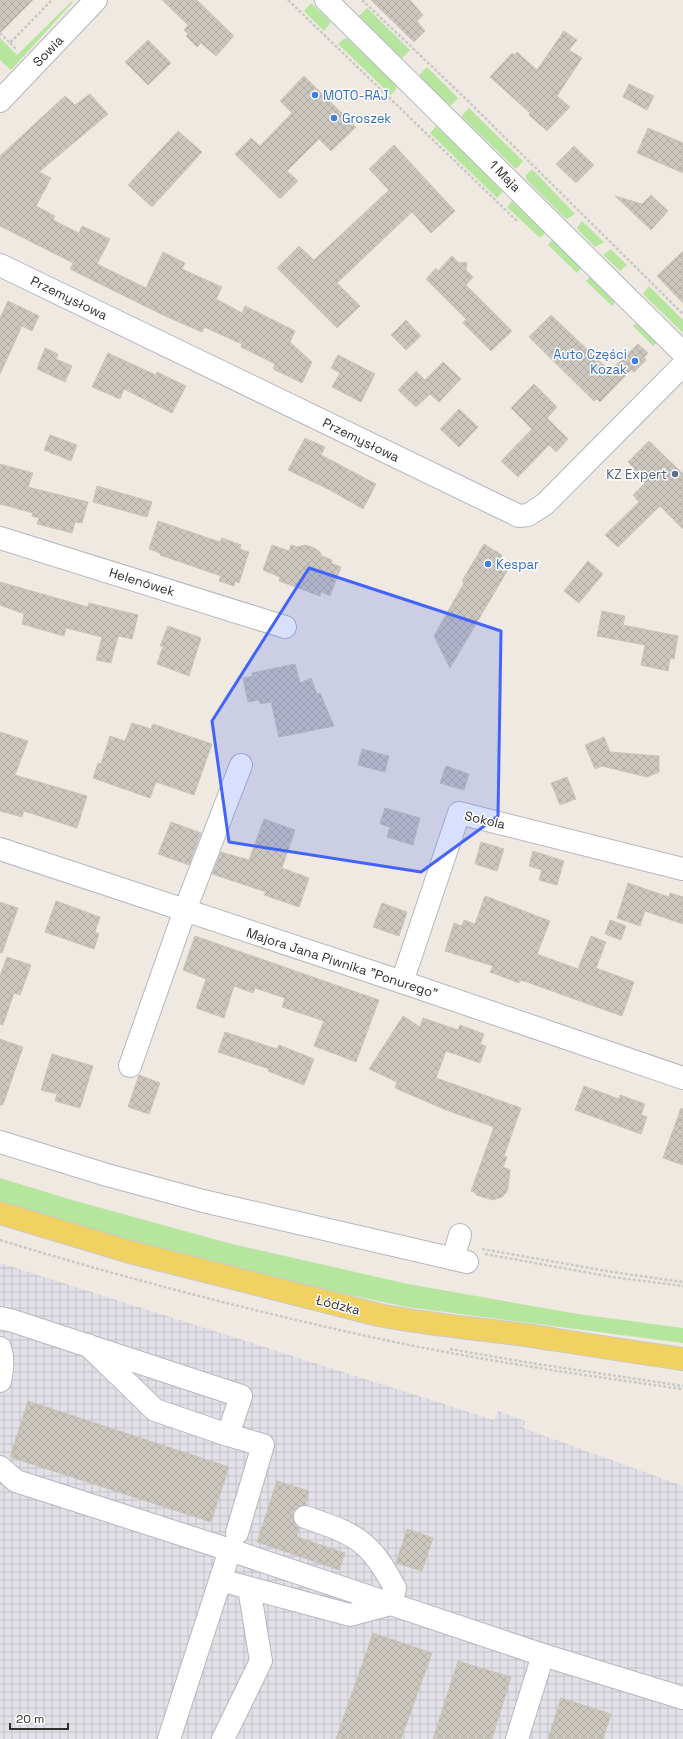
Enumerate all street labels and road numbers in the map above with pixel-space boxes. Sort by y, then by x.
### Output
street label: Sowia [29,31,67,70]
street label: 1 Maja [485,156,525,196]
street label: Przemysłowa [28,272,111,324]
street label: Przemysłowa [320,414,403,466]
street label: Helenówek [107,564,177,600]
street label: Sokola [463,807,508,833]
street label: Majora Jana Piwnika "Ponurego" [244,924,440,1002]
street label: Łódzka [314,1291,363,1319]

